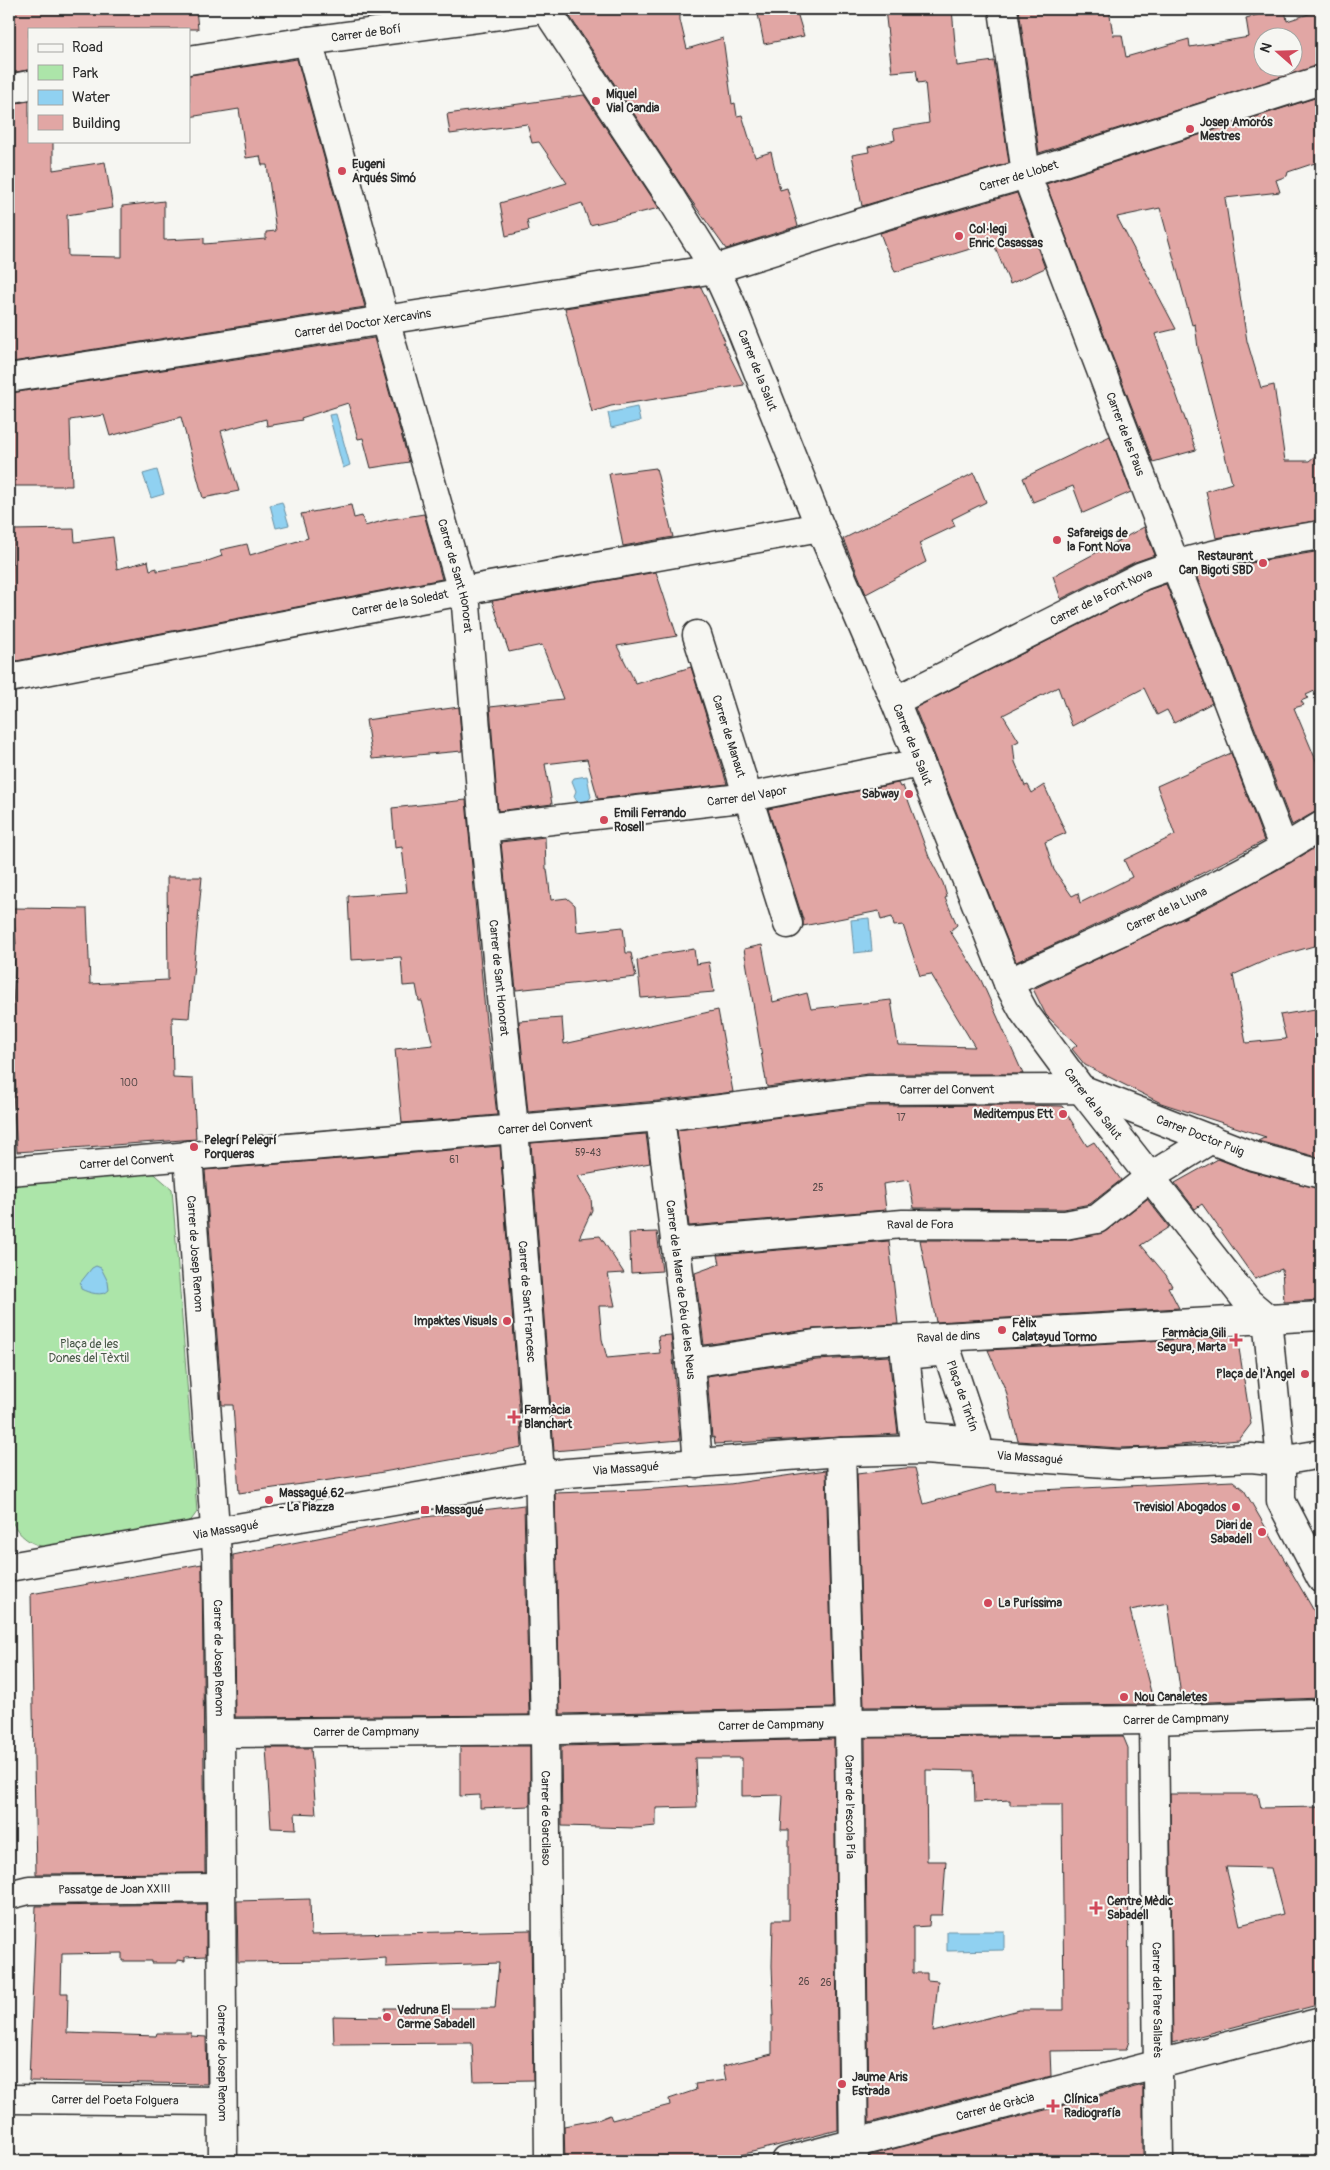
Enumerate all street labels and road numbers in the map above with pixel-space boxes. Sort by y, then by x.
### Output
street label: Carrer de Bofí [330,21,402,45]
street label: Carrer de Llobet [978,157,1060,195]
street label: Carrer del Doctor Xercavins [293,305,433,341]
street label: Carrer de la Salut [735,328,780,413]
street label: Carrer de les Paus [1103,390,1148,479]
street label: Carrer de Sant Honorat [434,517,476,633]
street label: Carrer de la Font Nova [1048,565,1155,629]
street label: Carrer de la Soledat [350,586,450,620]
street label: Carrer de Manaut [709,693,749,779]
street label: Carrer de la Salut [889,702,935,787]
street label: Carrer del Vapor [706,782,789,809]
street label: Carrer de la Lluna [1124,883,1210,935]
street label: Carrer de Sant Honorat [486,919,512,1037]
street label: Carrer de la Salut [1061,1065,1125,1143]
street label: Carrer del Convent [900,1082,995,1097]
street label: Carrer Doctor Puig [1154,1112,1246,1159]
street label: Carrer del Convent [497,1115,593,1138]
street label: Carrer del Convent [79,1150,175,1173]
street label: Carrer de Josep Renom [183,1195,207,1313]
street label: Carrer de la Mare de Déu de les Neus [663,1199,699,1381]
street label: Raval de Fora [886,1216,954,1233]
street label: Carrer de Sant Francesc [515,1240,539,1363]
street label: Raval de dins [916,1327,981,1346]
street label: Plaça de Tintín [943,1358,981,1434]
street label: Via Massagué [996,1448,1064,1467]
street label: Via Massagué [592,1458,660,1479]
street label: Via Massagué [192,1517,260,1543]
street label: Carrer de Josep Renom [210,1599,227,1717]
street label: Carrer de Campmany [1123,1710,1229,1728]
street label: Carrer de Campmany [718,1716,824,1734]
street label: Carrer de Campmany [313,1724,419,1740]
street label: Carrer de l'escola Pía [842,1755,858,1860]
street label: Carrer de Garcilaso [538,1770,554,1866]
street label: Passatge de Joan XXIII [58,1881,171,1897]
street label: Carrer del Pare Sallarès [1149,1942,1165,2059]
street label: Carrer de Josep Renom [214,2004,230,2122]
street label: Carrer de Gràcia [954,2089,1036,2124]
street label: Carrer del Poeta Folguera [51,2092,179,2108]

